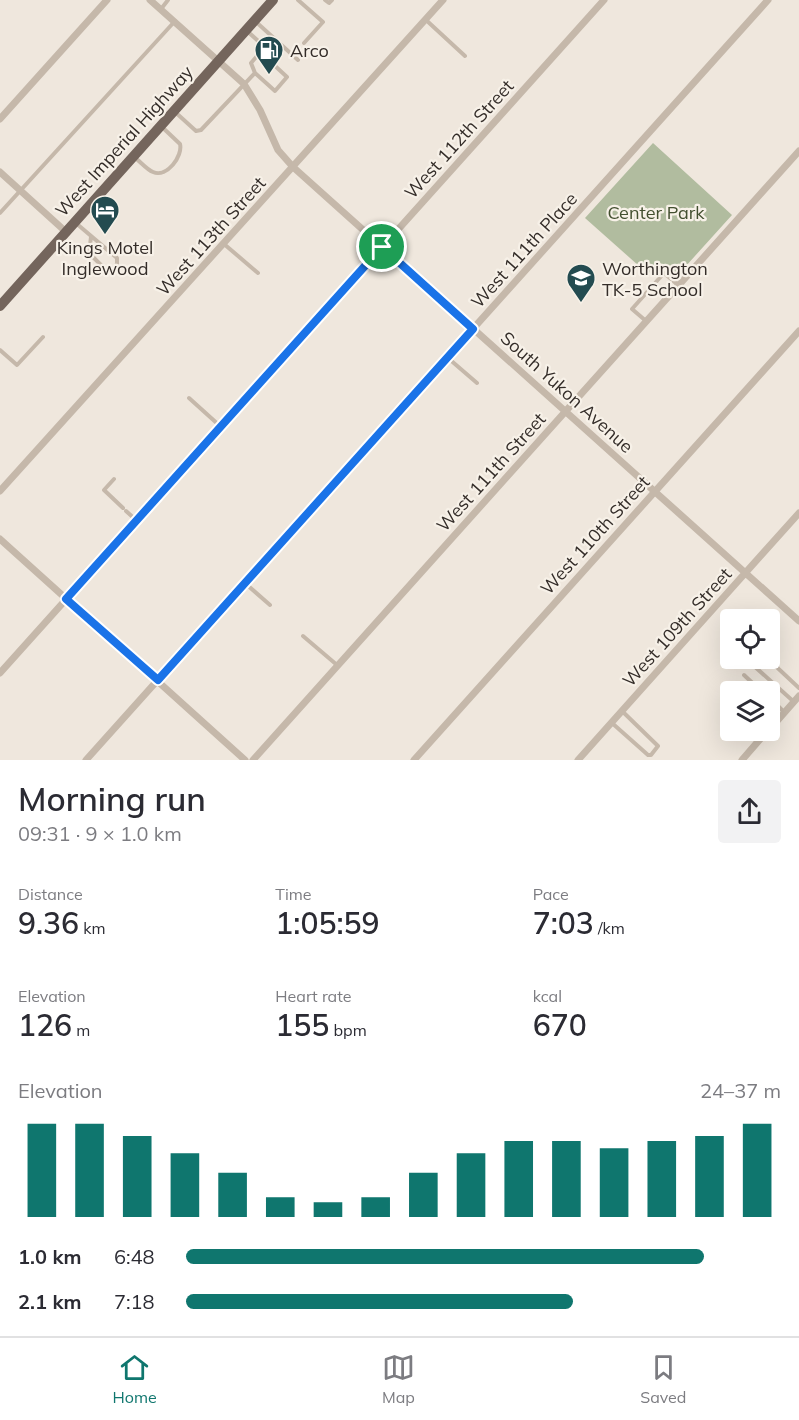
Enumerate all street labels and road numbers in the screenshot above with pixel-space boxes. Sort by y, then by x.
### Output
street label: West Imperial Highway [50,60,198,221]
street label: West 112th Street [399,75,519,203]
street label: West 113th Street [151,172,271,300]
street label: West 111th Place [466,187,582,313]
street label: South Yukon Avenue [496,326,638,458]
street label: West 111th Street [431,408,551,536]
street label: West 110th Street [535,471,655,599]
street label: West 109th Street [617,563,737,691]

